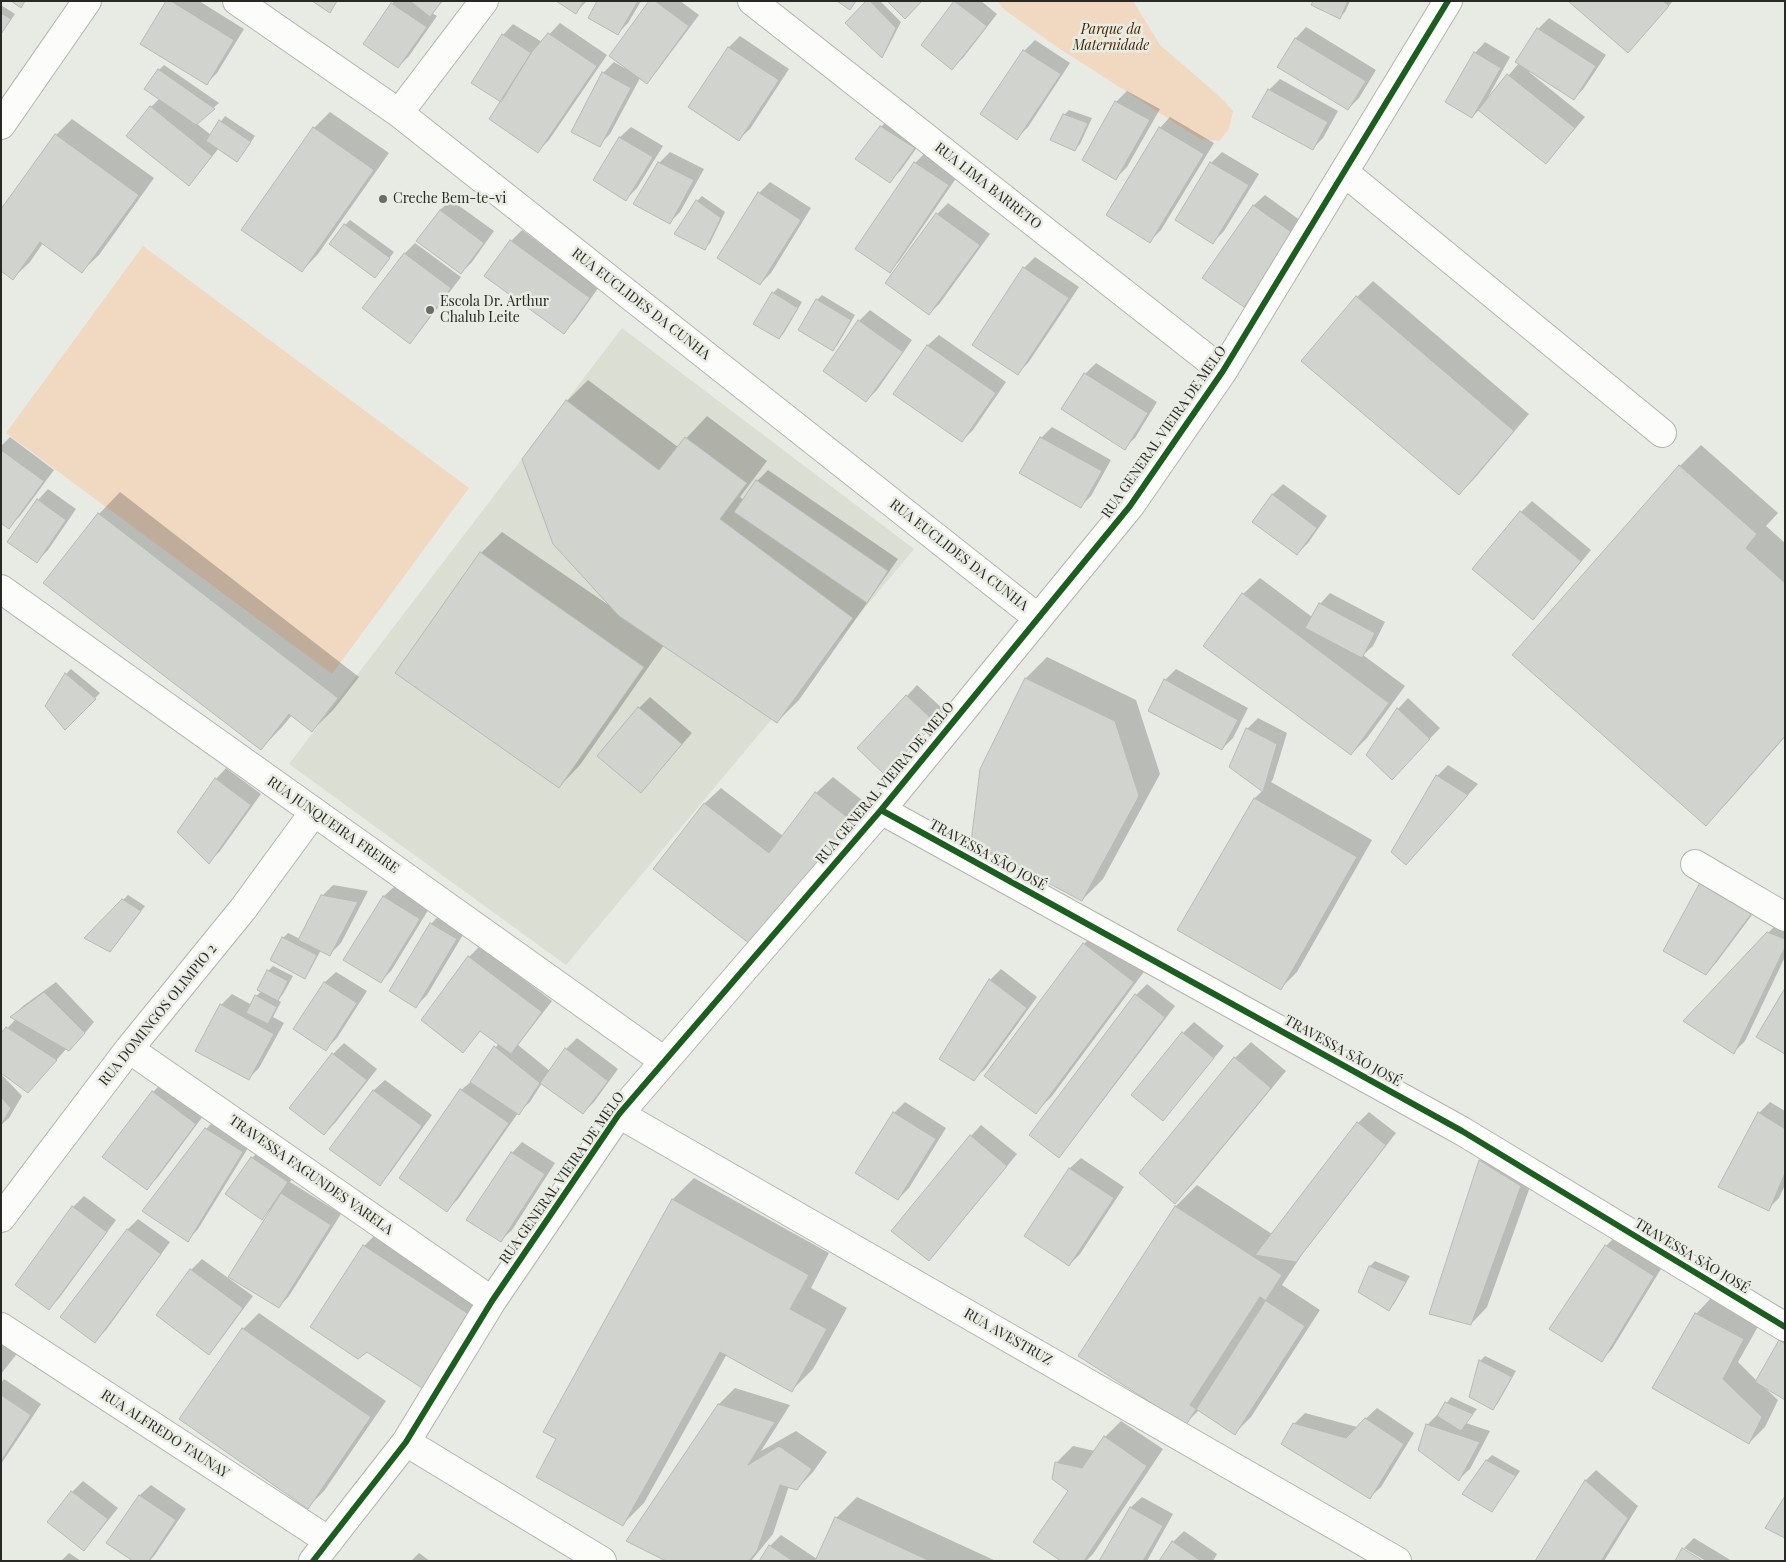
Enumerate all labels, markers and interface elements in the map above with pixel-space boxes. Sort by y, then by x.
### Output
park label: Parque da Maternidade [1073,22,1149,54]
street label: RUA LIMA BARRETO [931,139,1045,233]
place label: Creche Bem-te-vi [393,191,506,207]
marker: Creche Bem-te-vi [377,193,389,205]
street label: RUA EUCLIDES DA CUNHA [568,245,714,363]
place label: Escola Dr. Arthur Chalub Leite [440,294,549,326]
marker: Escola Dr. Arthur Chalub Leite [424,304,436,316]
street label: RUA GENERAL VIEIRA DE MELO [1098,343,1230,521]
street label: RUA EUCLIDES DA CUNHA [886,496,1032,614]
street label: RUA GENERAL VIEIRA DE MELO [812,699,958,867]
street label: RUA JUNQUEIRA FREIRE [264,773,402,877]
street label: TRAVESSA SÃO JOSÉ [926,816,1050,894]
street label: RUA DOMINGOS OLIMPIO 2 [96,941,220,1089]
street label: TRAVESSA SÃO JOSÉ [1281,1012,1405,1090]
street label: RUA GENERAL VIEIRA DE MELO [496,1089,628,1267]
street label: TRAVESSA FAGUNDES VARELA [226,1112,396,1238]
street label: TRAVESSA SÃO JOSÉ [1631,1215,1753,1297]
street label: RUA AVESTRUZ [961,1305,1055,1369]
street label: RUA ALFREDO TAUNAY [98,1386,232,1482]

